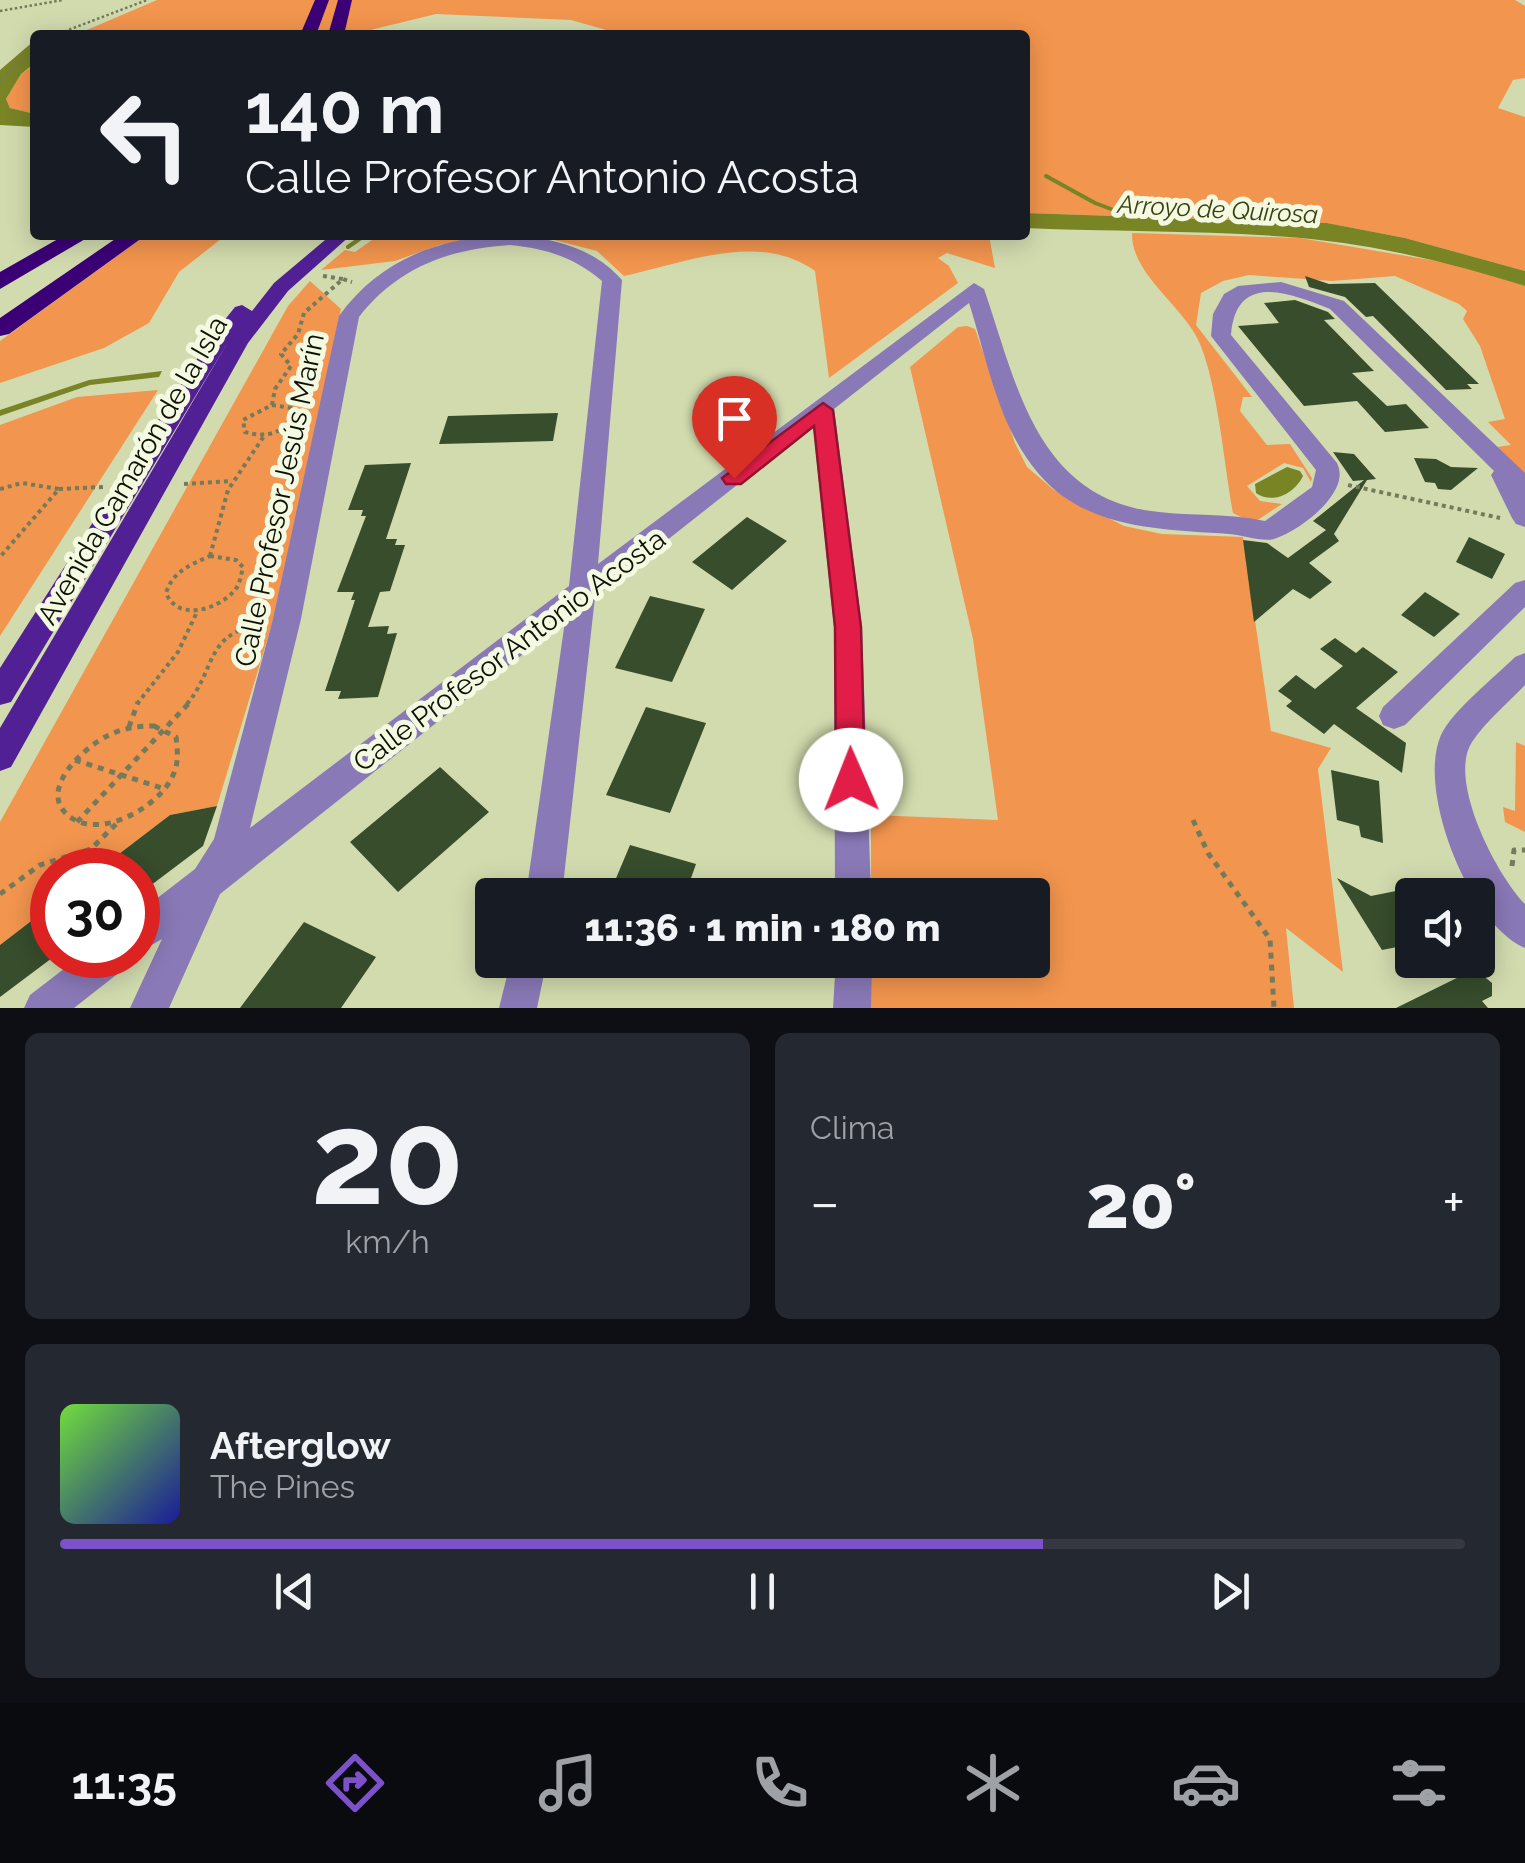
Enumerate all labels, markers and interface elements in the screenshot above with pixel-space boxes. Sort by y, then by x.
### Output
text: 140 m [245,67,445,149]
icon: left [80,70,210,200]
text: Calle Profesor Antonio Acosta [245,151,859,204]
water label: Arroyo de Quirosa [1115,189,1319,229]
street label: Avenida Camarón de la Isla [31,310,234,630]
street label: Calle Profesor Jesús Marín [228,330,331,670]
pin [692,376,777,479]
icon: arrive [707,391,762,446]
street label: Calle Profesor Antonio Acosta [347,522,672,779]
position arrow [799,728,903,832]
speed limit sign: 30 [30,848,160,978]
map controls [1395,878,1495,978]
button: sound [1395,878,1495,978]
text: 11:36 · 1 min · 180 m [584,905,941,950]
text: 20 [311,1082,464,1234]
text: Clima [810,1109,894,1146]
text: 20° [1086,1157,1196,1246]
text: − [810,1170,840,1235]
text: + [1442,1170,1465,1235]
text: km/h [345,1223,430,1260]
text: Afterglow [210,1423,391,1468]
text: The Pines [210,1468,355,1505]
icon: previous [267,1564,322,1619]
icon: pause [735,1564,790,1619]
icon: next [1203,1564,1258,1619]
icon: directions [320,1748,390,1818]
icon: music [533,1748,603,1818]
icon: phone [745,1748,815,1818]
icon: climate [958,1748,1028,1818]
icon: car [1171,1748,1241,1818]
icon: filters [1384,1748,1454,1818]
text: 11:35 [71,1757,177,1810]

